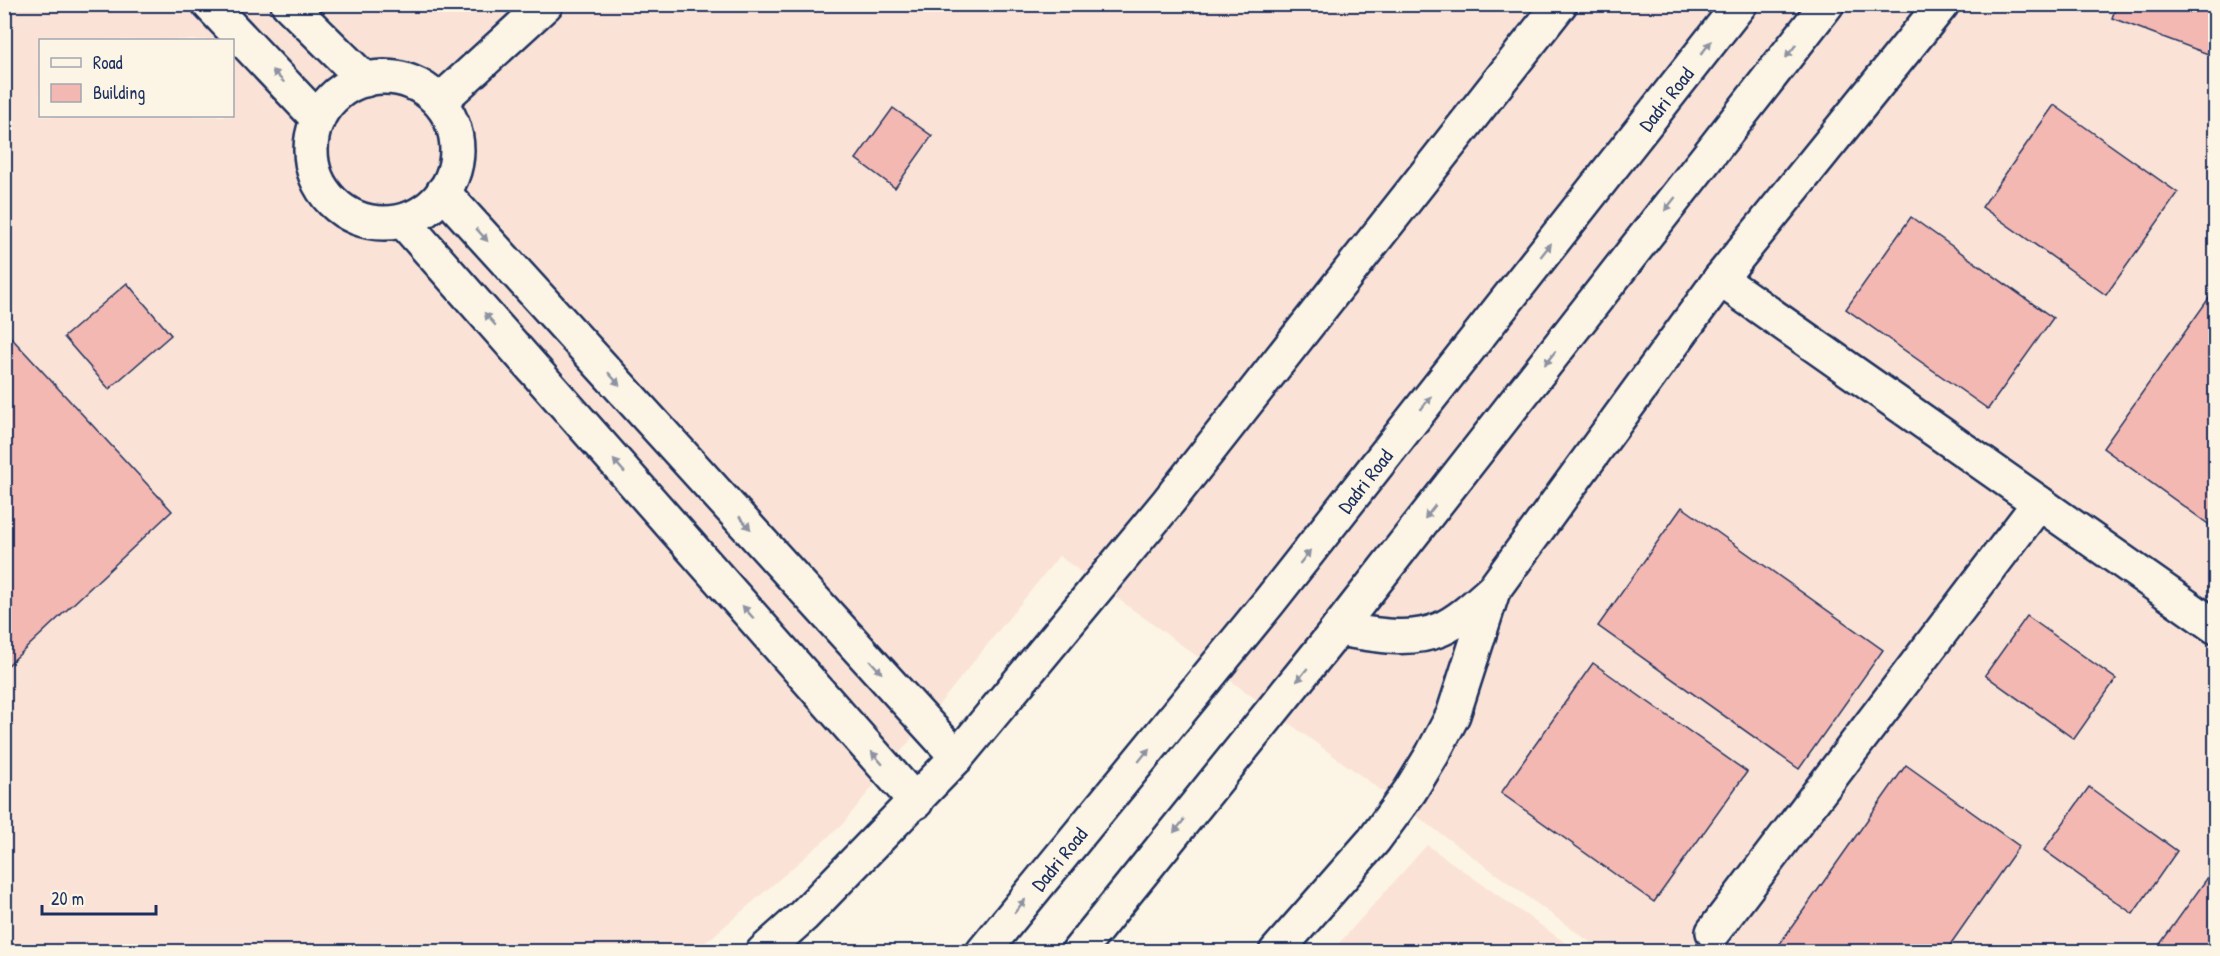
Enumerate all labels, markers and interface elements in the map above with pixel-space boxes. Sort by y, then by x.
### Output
legend [39,39,234,117]
one-way arrow [1700,40,1712,55]
one-way arrow [1785,43,1797,58]
text: Road [93,50,123,75]
street label: Dadri Road [1632,61,1700,137]
one-way arrow [271,70,285,84]
text: Building [93,80,145,105]
one-way arrow [1665,197,1677,212]
one-way arrow [475,227,488,242]
one-way arrow [1540,243,1552,258]
one-way arrow [483,312,497,327]
one-way arrow [1544,350,1557,366]
one-way arrow [607,371,620,386]
one-way arrow [1419,396,1431,411]
street label: Dadri Road [1331,443,1399,519]
one-way arrow [612,458,626,473]
one-way arrow [1425,504,1437,519]
one-way arrow [738,515,751,530]
one-way arrow [1298,549,1310,564]
one-way arrow [742,605,755,620]
one-way arrow [869,660,883,675]
one-way arrow [1295,667,1308,683]
one-way arrow [1137,748,1149,763]
one-way arrow [871,751,884,766]
one-way arrow [1173,819,1185,834]
street label: Dadri Road [1025,821,1093,897]
scale bar [42,878,156,916]
text: 20 m [51,886,84,911]
one-way arrow [1013,899,1026,914]

